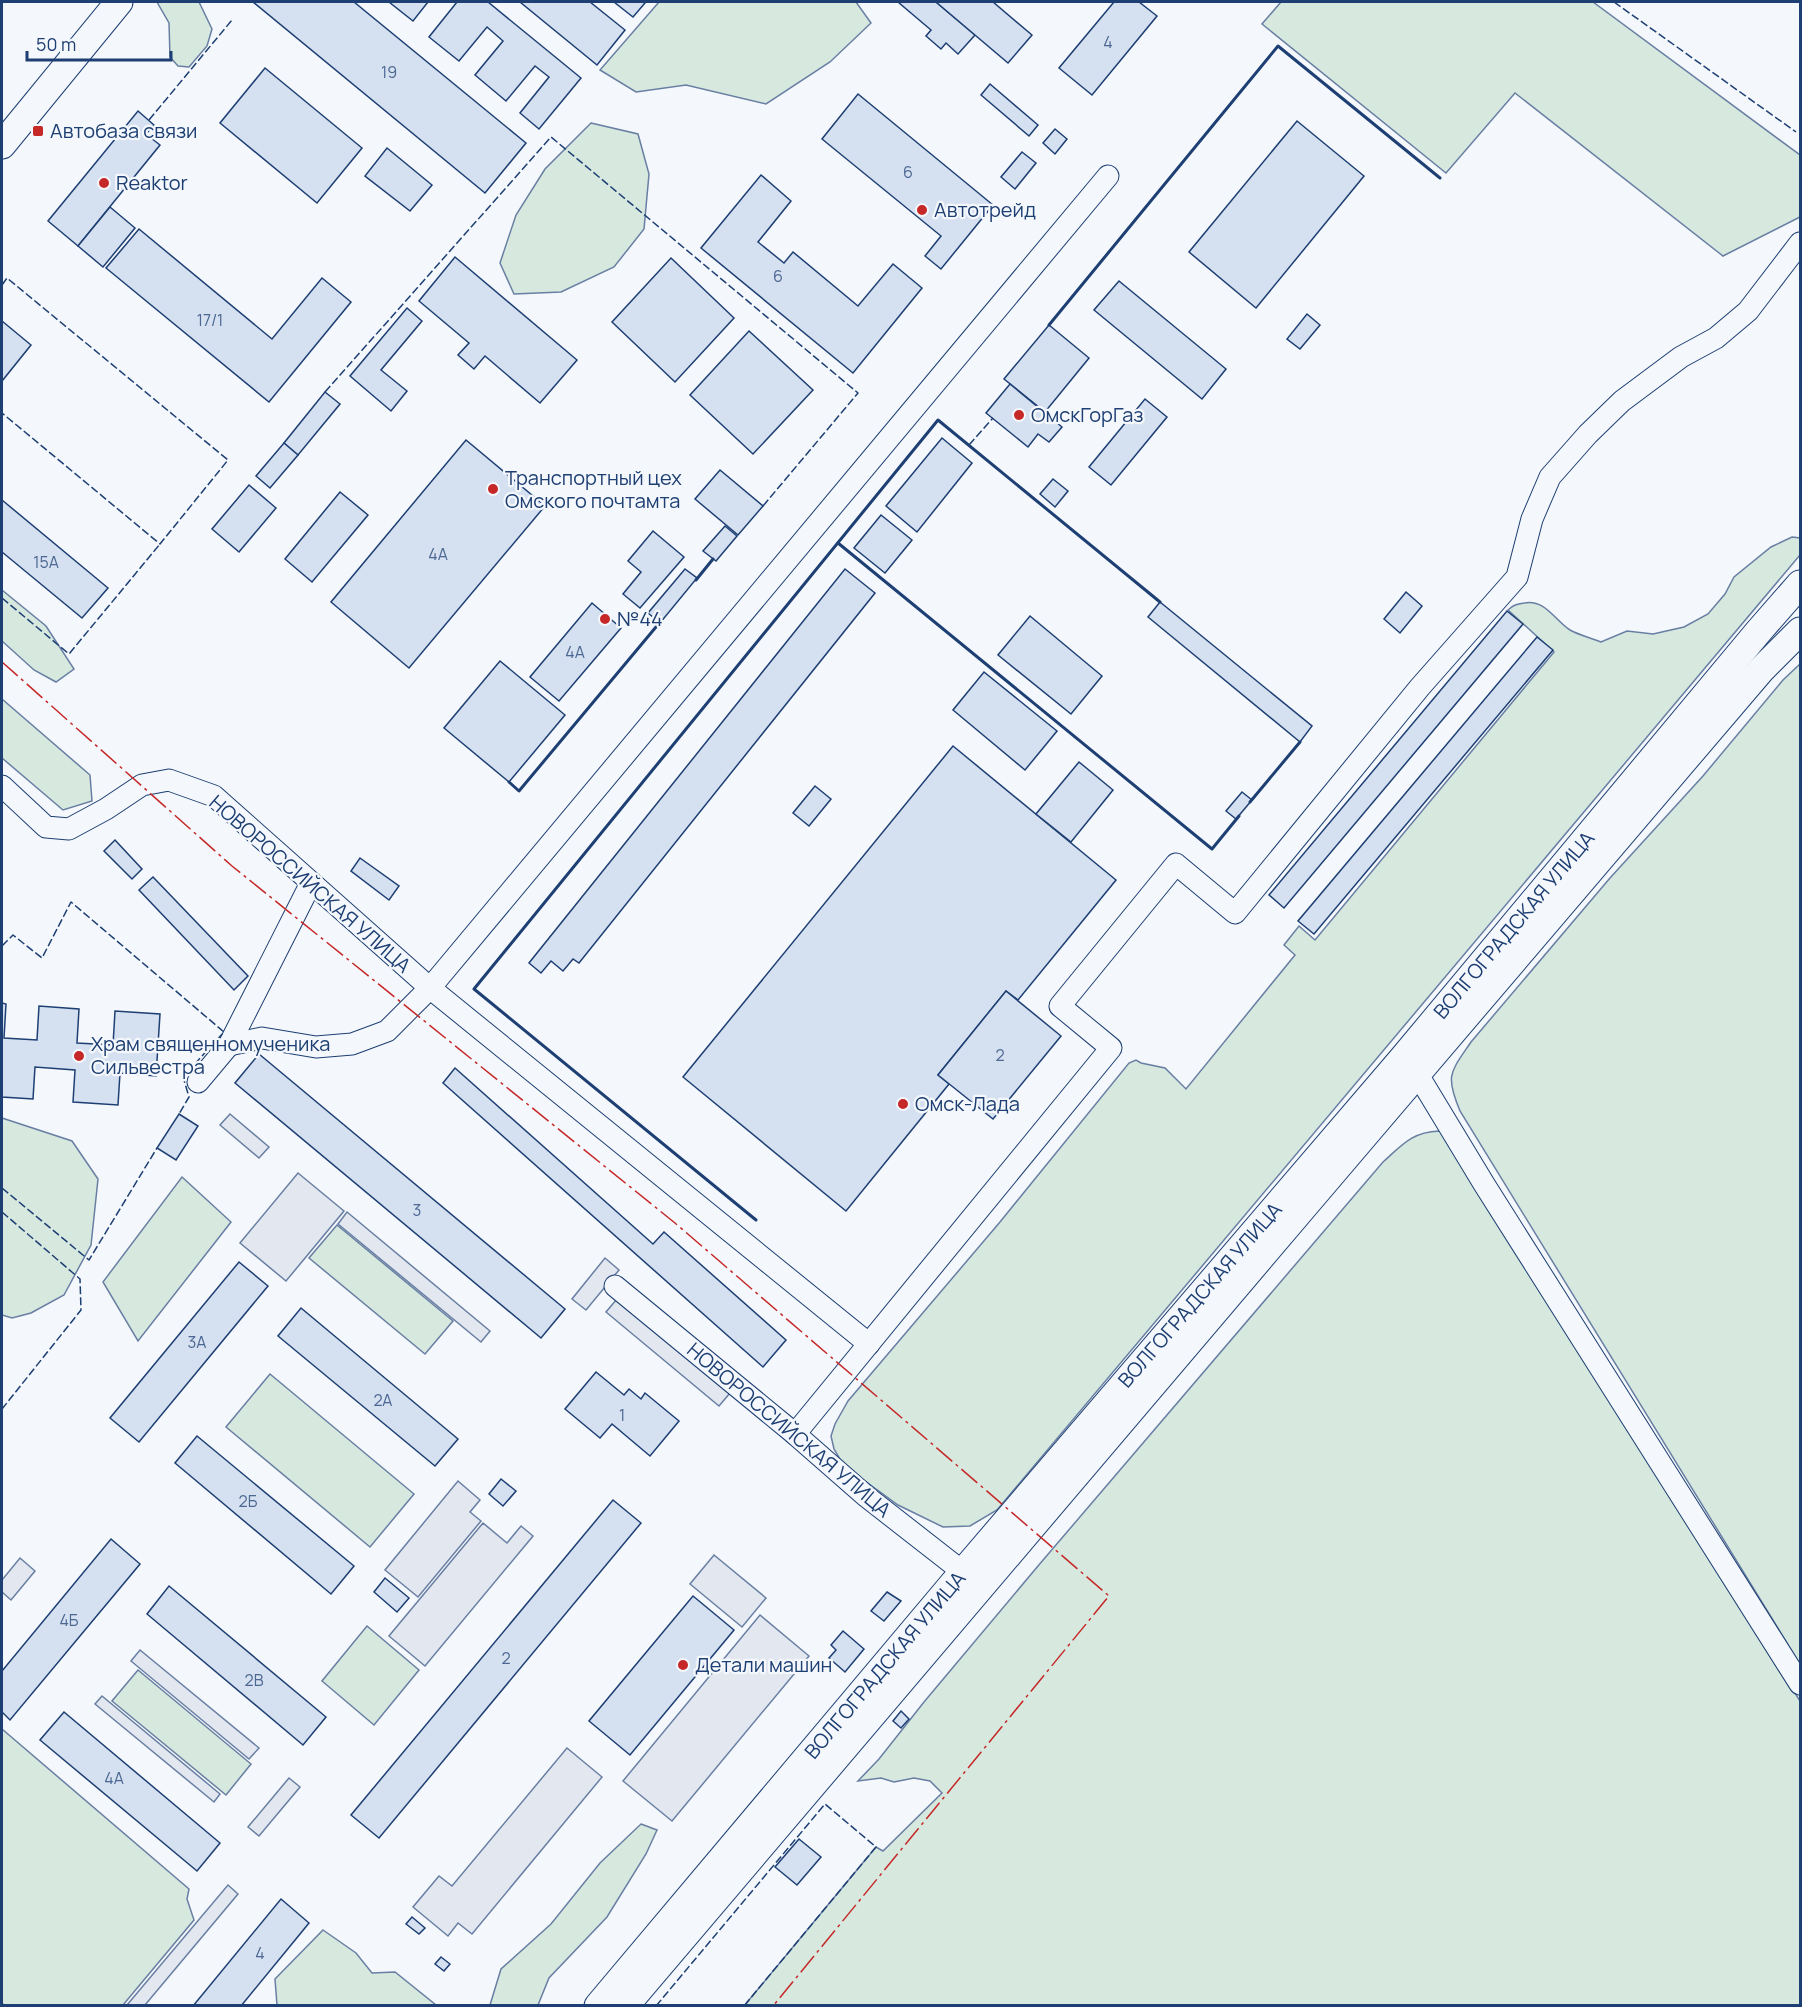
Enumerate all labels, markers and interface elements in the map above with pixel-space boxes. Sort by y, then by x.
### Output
scale bar [27,24,171,62]
house number: 4 [1103,31,1113,53]
text: 50 m [36,32,76,56]
house number: 19 [381,61,397,83]
place label: Автобаза связи [50,117,198,144]
marker: Автобаза связи [31,124,45,138]
house number: 6 [903,161,913,183]
place label: Reaktor [116,169,188,196]
marker: Reaktor [97,176,111,190]
place label: Автотрейд [934,196,1036,223]
marker: Автотрейд [915,203,929,217]
house number: 6 [773,265,783,287]
house number: 17/1 [197,309,223,331]
place label: ОмскГорГаз [1031,401,1143,428]
marker: ОмскГорГаз [1012,408,1026,422]
place label: Транспортный цех Омского почтамта [505,464,682,514]
marker: Транспортный цех Омского почтамта [486,482,500,496]
house number: 4А [428,543,448,565]
house number: 15А [33,551,59,573]
place label: №44 [617,605,663,632]
marker: №44 [598,612,612,626]
house number: 4А [565,641,585,663]
street label: НОВОРОССИЙСКАЯ УЛИЦА [204,789,417,979]
street label: ВОЛГОГРАДСКАЯ УЛИЦА [1427,825,1600,1024]
place label: Храм священномученика Сильвестра [91,1030,330,1080]
house number: 2 [995,1044,1005,1066]
marker: Храм священномученика Сильвестра [72,1049,86,1063]
place label: Омск-Лада [915,1090,1020,1117]
marker: Омск-Лада [896,1097,910,1111]
street label: ВОЛГОГРАДСКАЯ УЛИЦА [1112,1196,1288,1393]
house number: 3 [413,1199,421,1221]
house number: 3А [188,1331,206,1353]
street label: НОВОРОССИЙСКАЯ УЛИЦА [682,1336,897,1523]
house number: 2А [374,1389,392,1411]
house number: 1 [619,1404,625,1426]
house number: 2Б [239,1490,258,1512]
street label: ВОЛГОГРАДСКАЯ УЛИЦА [798,1565,971,1764]
house number: 4Б [59,1609,79,1631]
house number: 2 [501,1647,511,1669]
place label: Детали машин [695,1651,832,1678]
marker: Детали машин [676,1658,690,1672]
house number: 2В [245,1669,264,1691]
house number: 4А [104,1767,124,1789]
house number: 4 [255,1942,265,1964]

